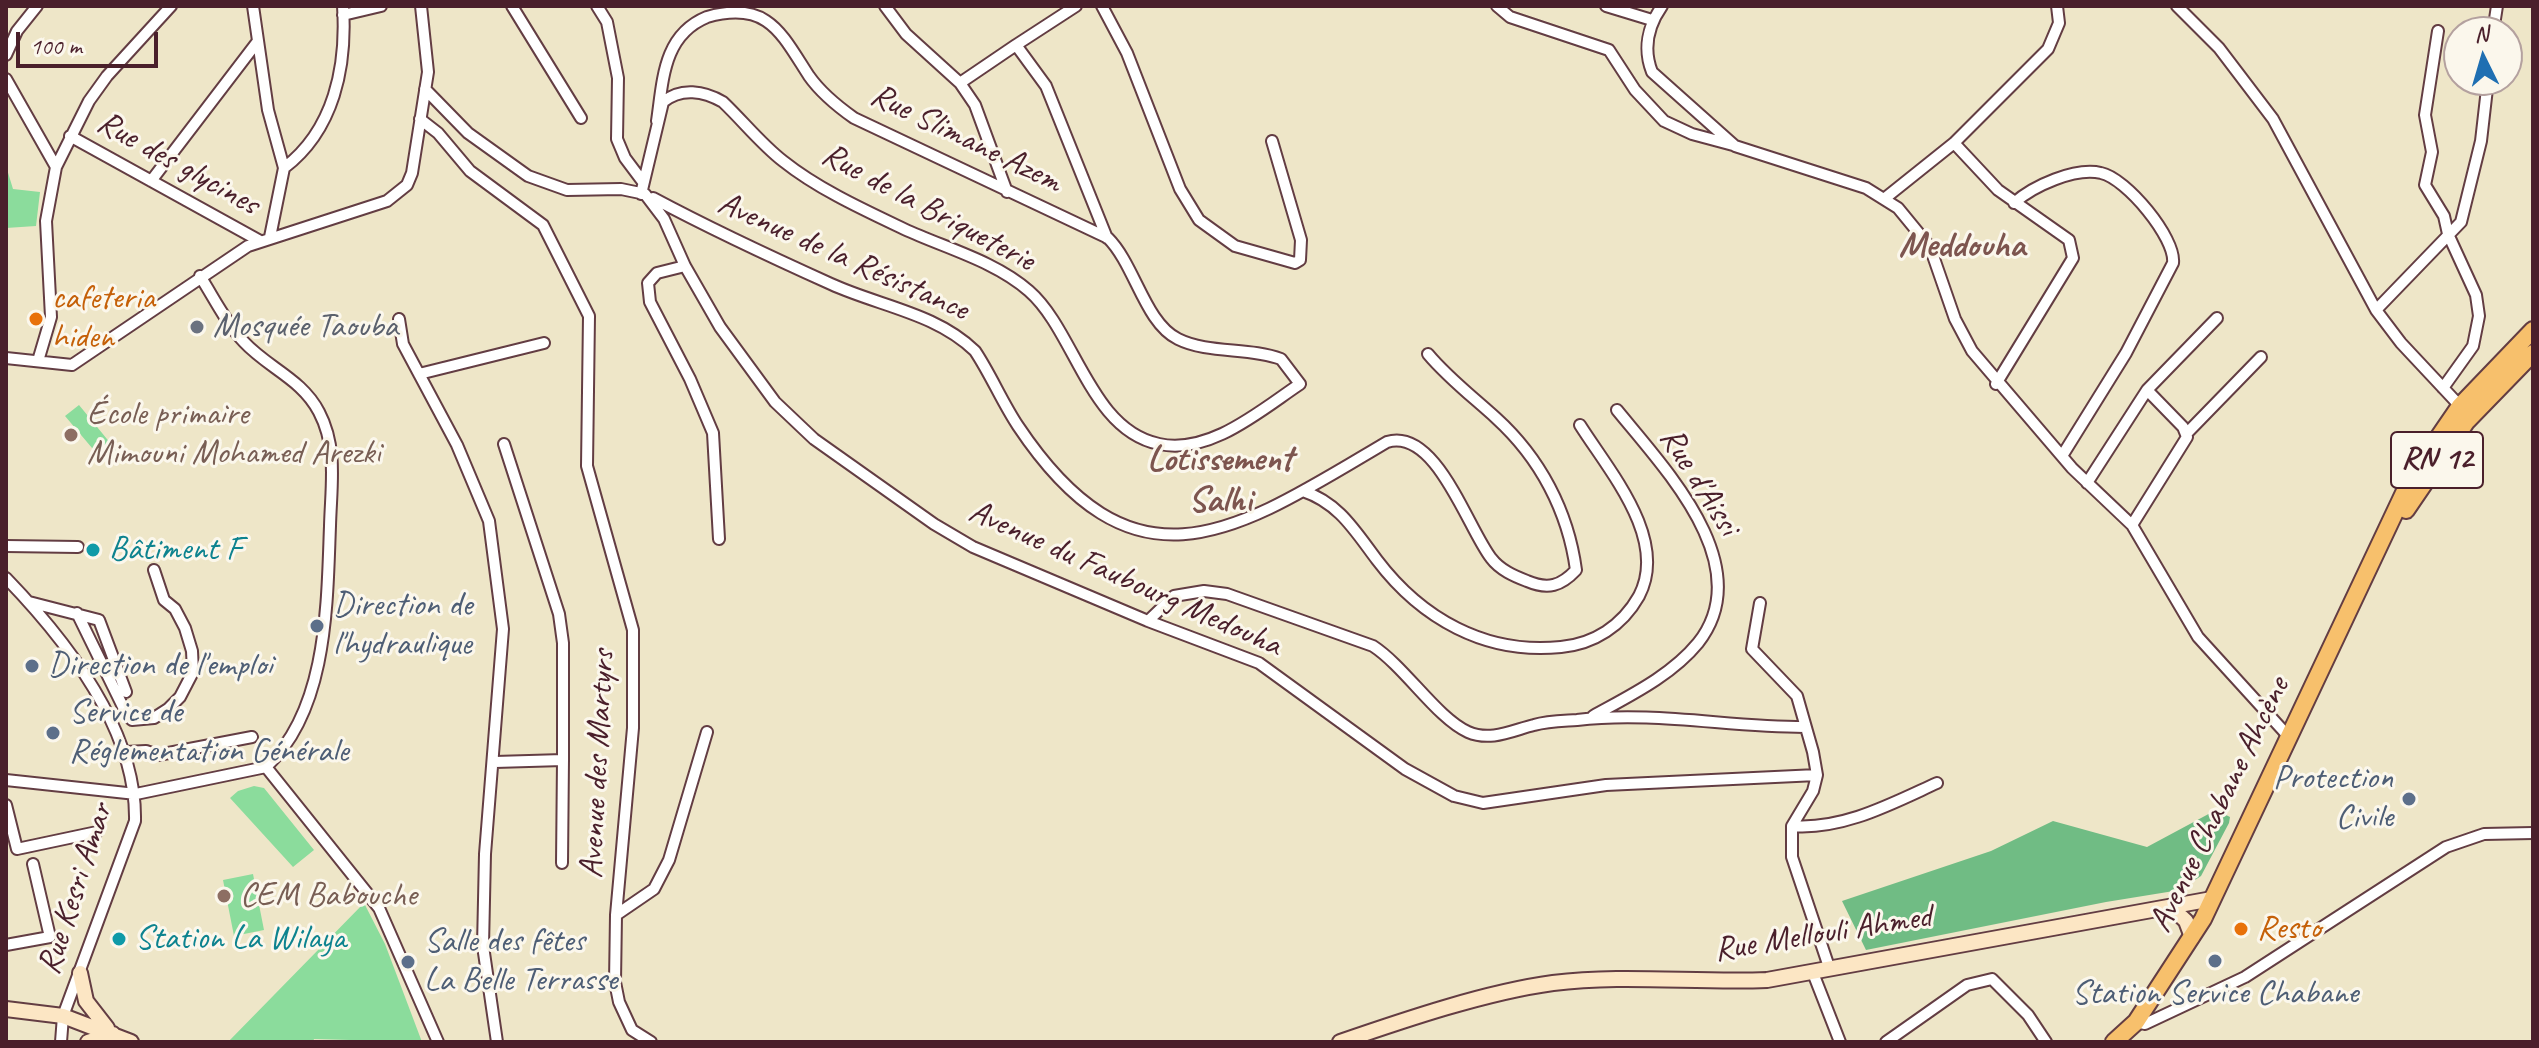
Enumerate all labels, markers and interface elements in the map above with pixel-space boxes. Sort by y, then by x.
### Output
scale bar [20,16,162,66]
north arrow [2443,16,2523,96]
text: N [2473,20,2489,49]
text: 100 m [30,31,82,61]
street label: Rue Slimane Azem [864,75,1068,203]
street label: Rue des glycines [90,103,266,225]
street label: Rue de la Briqueterie [814,135,1042,281]
street label: Avenue de la Résistance [711,183,975,331]
district label: Meddouha [1899,225,2025,269]
place label: cafeteria hiden [52,279,155,358]
place label: Mosquée Taouba [213,307,398,347]
marker: cafeteria hiden [27,310,45,328]
marker: Mosquée Taouba [188,318,206,336]
place label: École primaire Mimouni Mohamed Arezki [87,395,381,474]
street label: Rue d'Aissi [1650,421,1748,543]
marker: École primaire Mimouni Mohamed Arezki [62,426,80,444]
road number: RN 12 [2391,432,2483,488]
district label: Lotissement Salhi [1147,439,1293,524]
street label: Avenue du Faubourg Medouha [962,492,1288,666]
place label: Bâtiment F [109,530,241,570]
marker: Bâtiment F [84,541,102,559]
place label: Direction de l'hydraulique [333,586,472,666]
marker: Direction de l'hydraulique [308,617,326,635]
place label: Direction de l'emploi [48,646,272,686]
street label: Avenue des Martyrs [572,649,624,879]
marker: Direction de l'emploi [23,657,41,675]
street label: Avenue Chabane Ahcène [2141,671,2299,939]
place label: Service de Réglementation Générale [69,693,349,772]
marker: Service de Réglementation Générale [44,724,62,742]
place label: Protection Civile [2273,759,2393,838]
marker: Protection Civile [2400,790,2418,808]
street label: Rue Kesri Amar [29,798,123,980]
place label: CEM Babouche [240,876,417,916]
marker: CEM Babouche [215,887,233,905]
street label: Rue Mellouli Ahmed [1711,897,1935,971]
place label: Resto [2257,909,2321,949]
place label: Station La Wilaya [135,919,346,959]
marker: Resto [2232,920,2250,938]
place label: Salle des fêtes La Belle Terrasse [424,922,617,1002]
marker: Station La Wilaya [110,930,128,948]
marker: Station Service Chabane [2206,952,2224,970]
marker: Salle des fêtes La Belle Terrasse [399,953,417,971]
place label: Station Service Chabane [2072,974,2358,1014]

